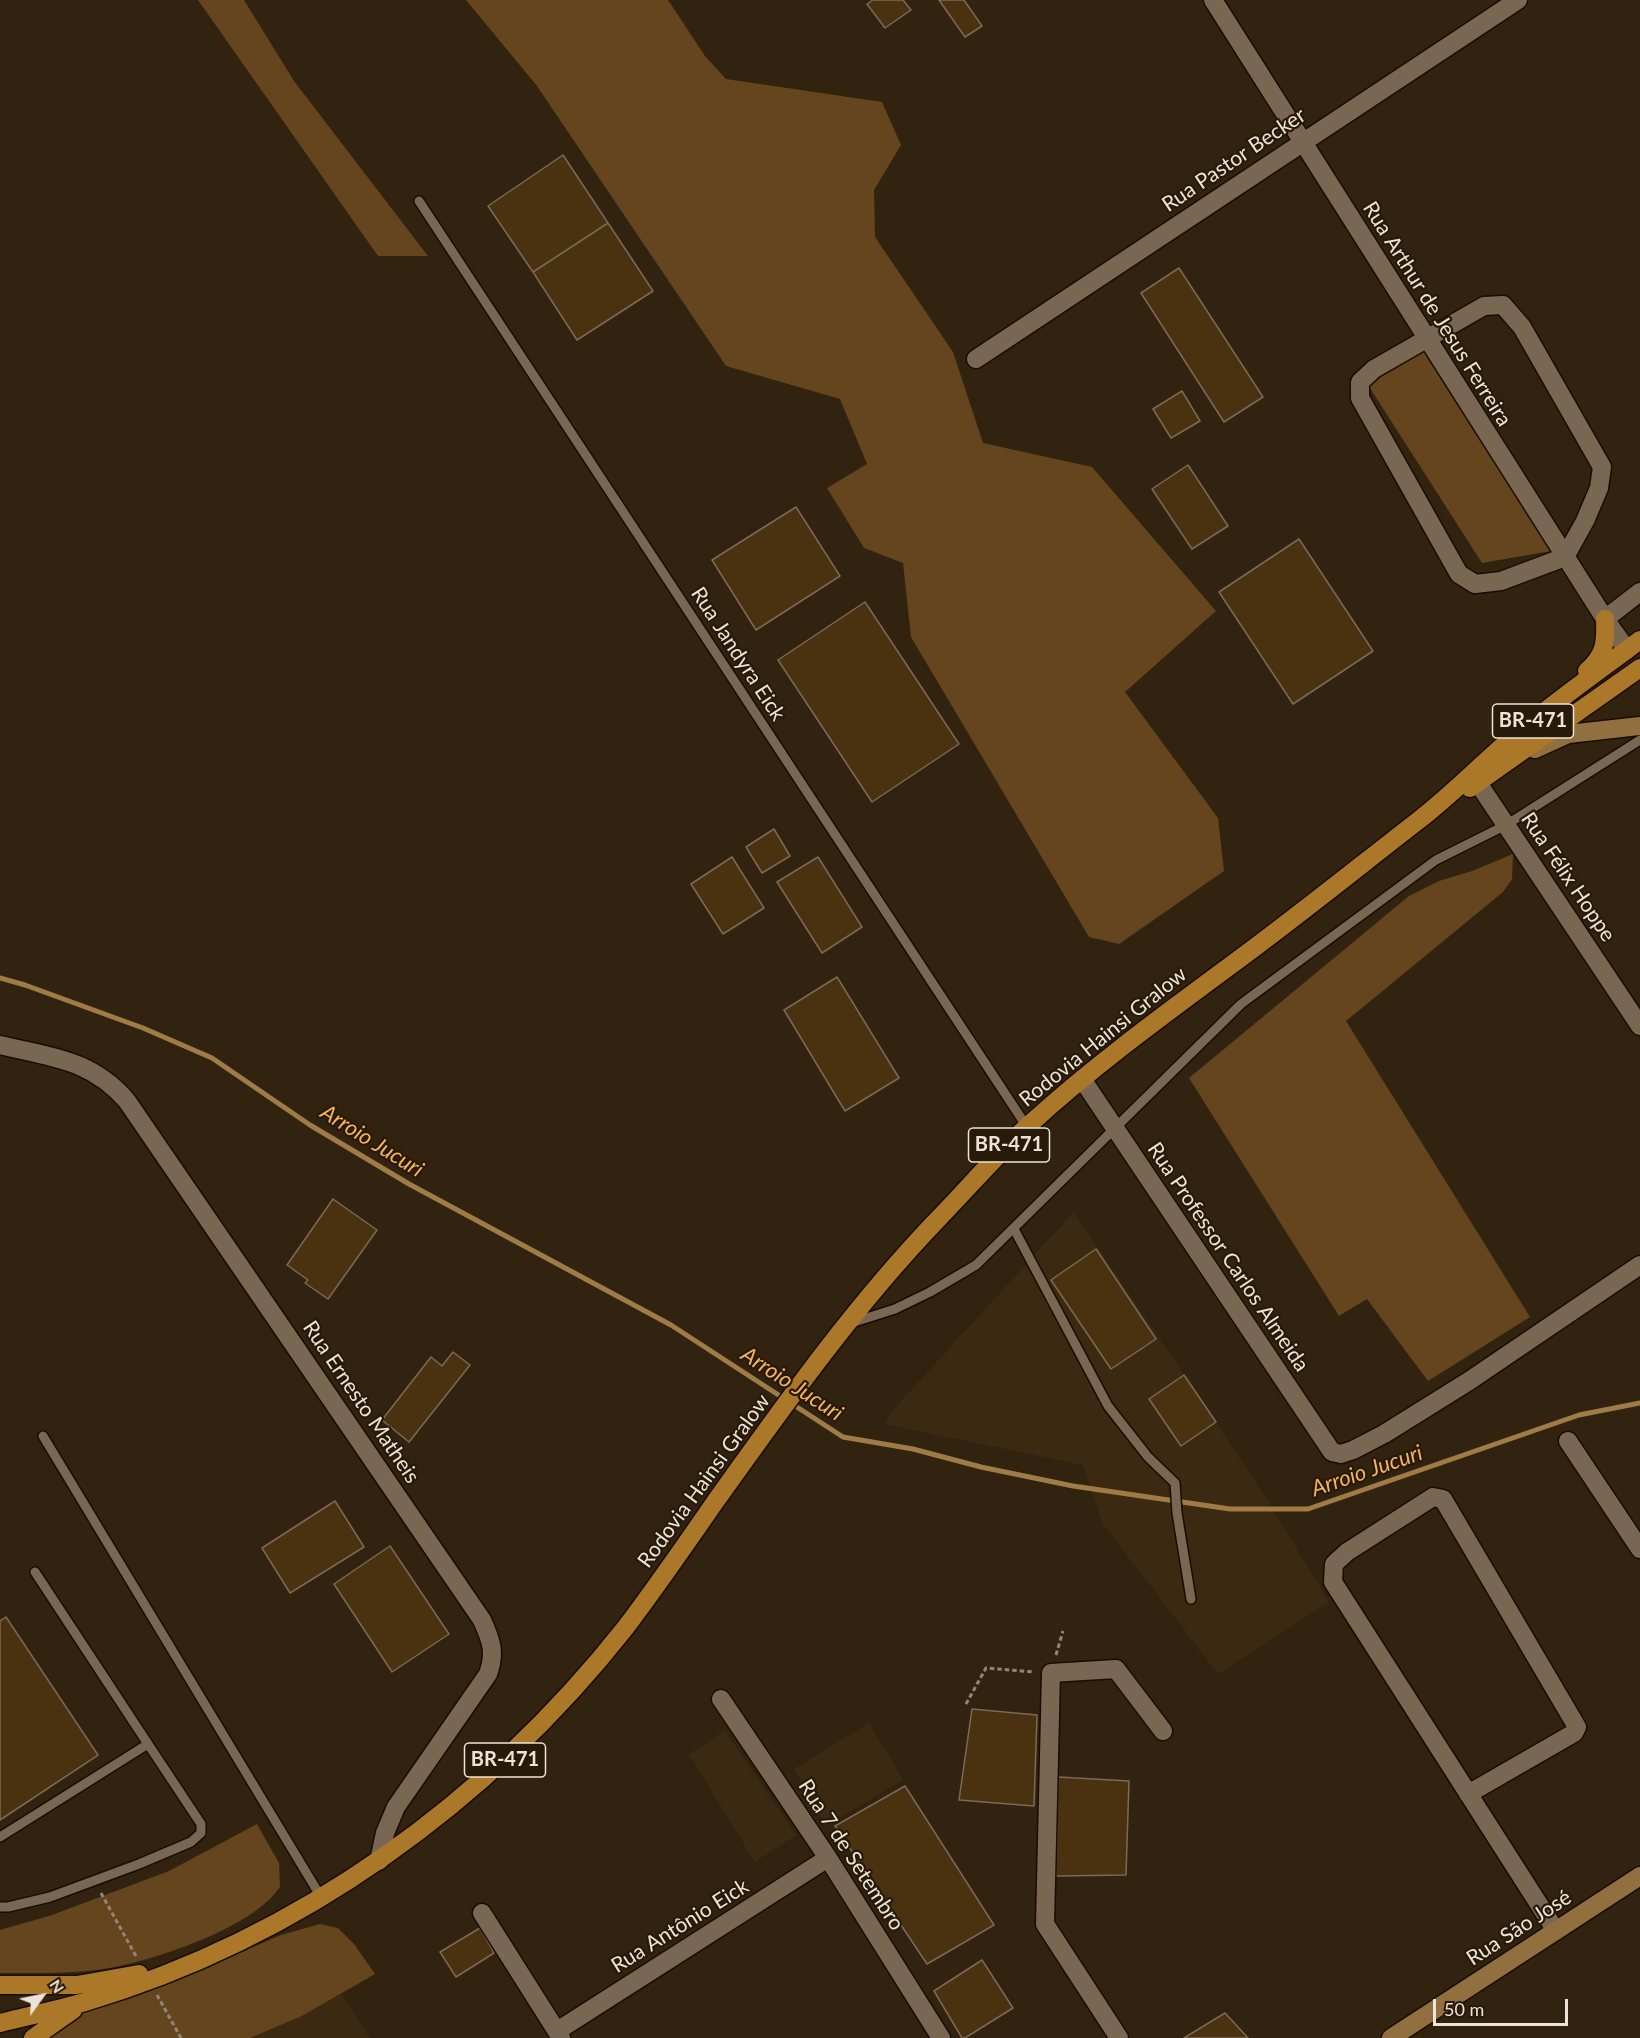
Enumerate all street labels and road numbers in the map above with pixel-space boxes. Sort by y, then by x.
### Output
street label: Rua Pastor Becker [1157,103,1311,217]
street label: Rua Arthur de Jesus Ferreira [1357,197,1517,431]
street label: Rua Jandyra Eick [685,582,791,726]
road number: BR-471 [1492,704,1574,738]
street label: Rua Félix Hoppe [1516,808,1620,946]
street label: Rodovia Hainsi Gralow [1014,962,1192,1112]
road number: BR-471 [968,1128,1050,1162]
street label: Rua Professor Carlos Almeida [1142,1138,1314,1376]
street label: Rua Ernesto Matheis [297,1316,425,1488]
street label: Rodovia Hainsi Gralow [633,1389,775,1573]
road number: BR-471 [464,1743,546,1777]
street label: Rua 7 de Setembro [793,1775,909,1935]
street label: Rua Antônio Eick [607,1874,753,1978]
street label: Rua São José [1462,1885,1576,1971]

